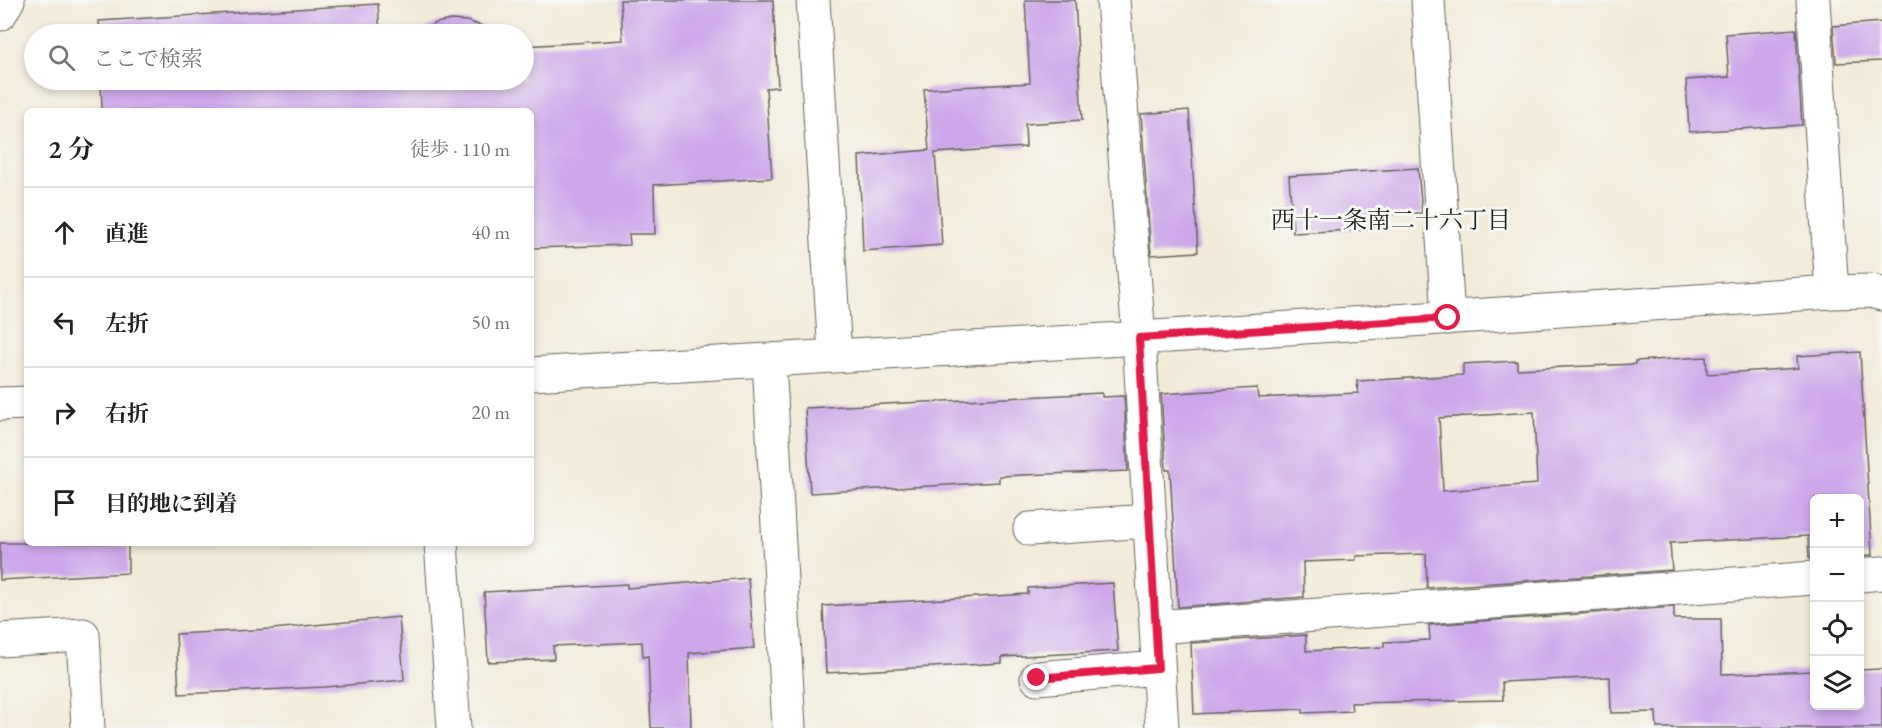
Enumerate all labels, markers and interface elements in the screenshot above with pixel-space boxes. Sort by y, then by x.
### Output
search box [24,24,534,90]
icon: search [45,41,78,74]
text: ここで検索 [93,44,203,73]
text: 2 分 [48,132,94,166]
text: 徒歩 · 110 m [410,136,510,162]
district label: 西十一条南二十六丁目 [1271,204,1511,235]
icon: ahead [48,216,81,249]
text: 直進 [105,219,149,248]
text: 40 m [471,219,510,245]
route start [1434,304,1460,330]
icon: left [48,306,81,339]
text: 左折 [105,309,149,338]
text: 50 m [471,309,510,335]
icon: right [48,396,81,429]
text: 右折 [105,399,149,428]
text: 20 m [471,399,510,425]
icon: arrive [48,486,81,519]
text: 目的地に到着 [105,489,237,518]
map controls [1810,494,1864,710]
button: + [1810,494,1864,548]
button: − [1810,548,1864,602]
button: locate [1810,602,1864,656]
button: layers [1810,656,1864,710]
route end [1023,664,1049,690]

